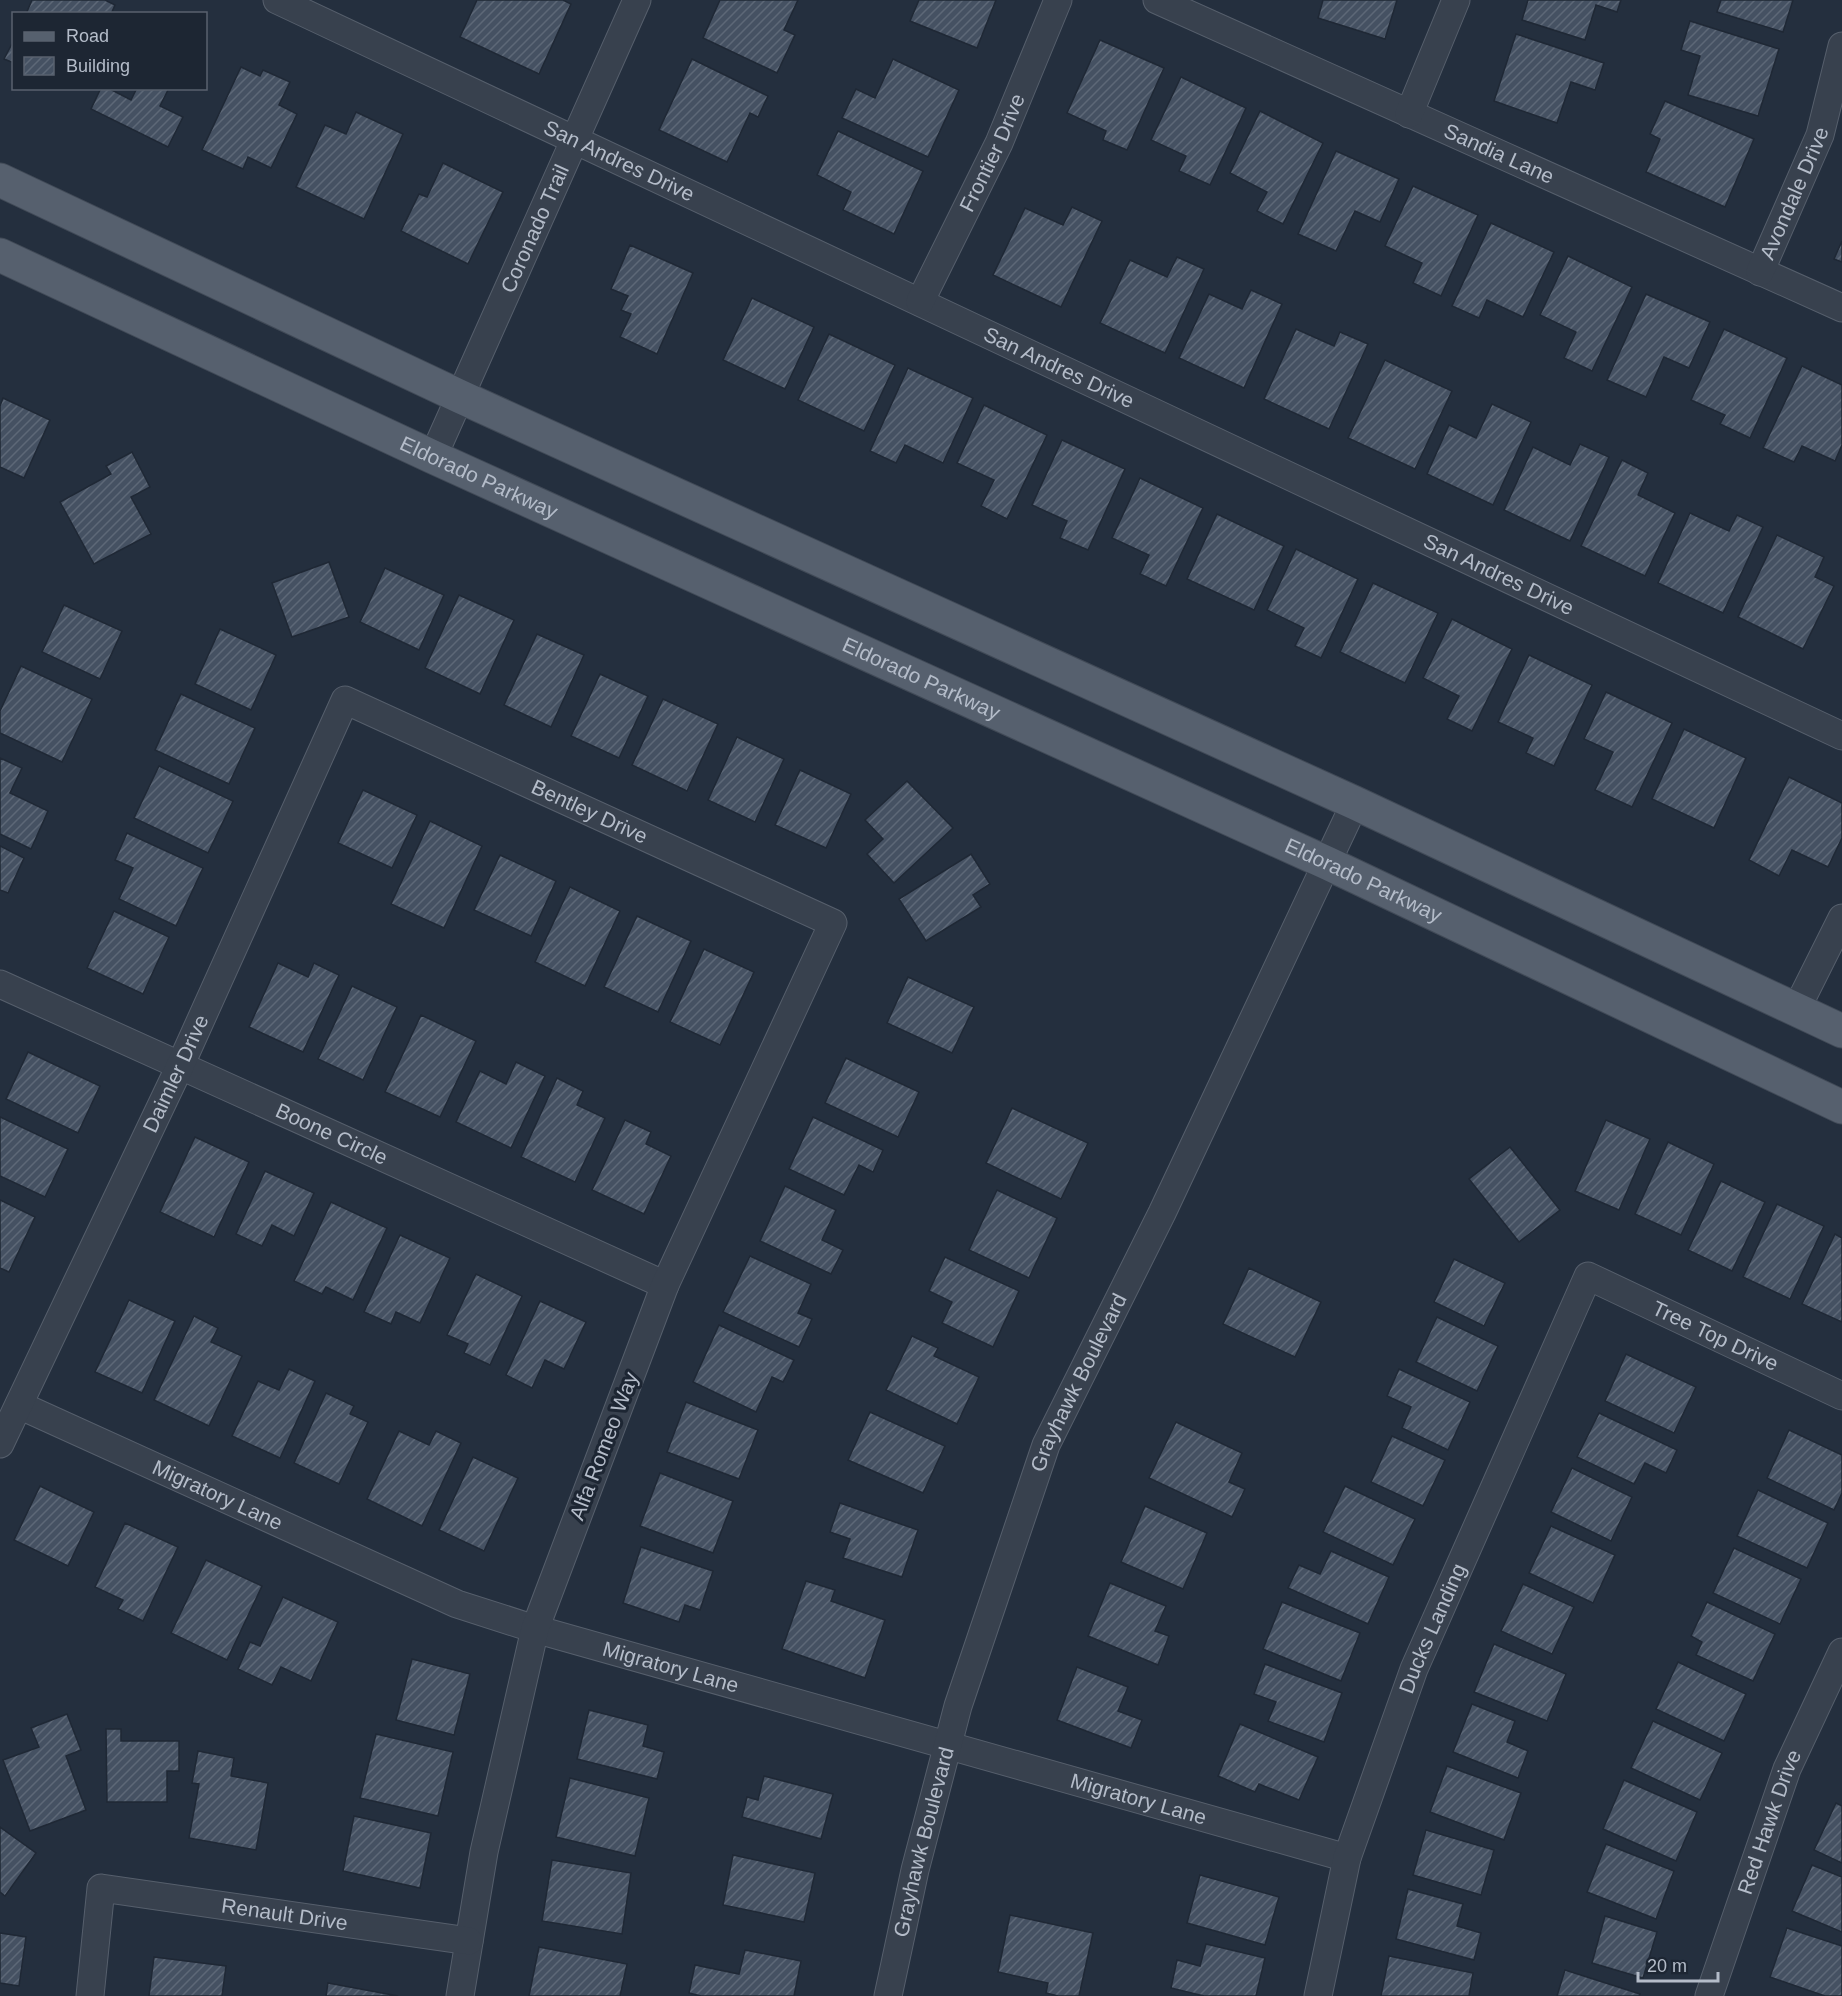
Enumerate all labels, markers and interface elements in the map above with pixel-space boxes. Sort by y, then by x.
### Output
legend [12,12,207,90]
text: Road [66,26,109,46]
text: Building [66,56,130,76]
street label: Frontier Drive [955,90,1029,215]
street label: San Andres Drive [540,115,698,206]
street label: Sandia Lane [1441,119,1558,188]
street label: Avondale Drive [1755,125,1832,263]
street label: Coronado Trail [496,161,573,296]
street label: San Andres Drive [980,322,1138,412]
street label: Eldorado Parkway [397,431,562,523]
street label: San Andres Drive [1420,529,1578,619]
street label: Eldorado Parkway [839,633,1004,724]
street label: Bentley Drive [528,775,651,848]
street label: Eldorado Parkway [1282,833,1446,927]
street label: Daimler Drive [138,1011,213,1136]
street label: Boone Circle [272,1098,391,1169]
street label: Grayhawk Boulevard [1026,1290,1131,1474]
street label: Tree Top Drive [1649,1296,1782,1375]
street label: Alfa Romeo Way [565,1368,643,1523]
street label: Migratory Lane [149,1455,286,1534]
street label: Ducks Landing [1394,1560,1470,1696]
street label: Migratory Lane [600,1637,741,1697]
street label: Grayhawk Boulevard [889,1744,958,1939]
street label: Red Hawk Drive [1733,1746,1805,1897]
street label: Migratory Lane [1068,1769,1209,1829]
street label: Renault Drive [220,1893,349,1934]
scale bar [1638,1945,1718,1983]
text: 20 m [1647,1956,1687,1976]

